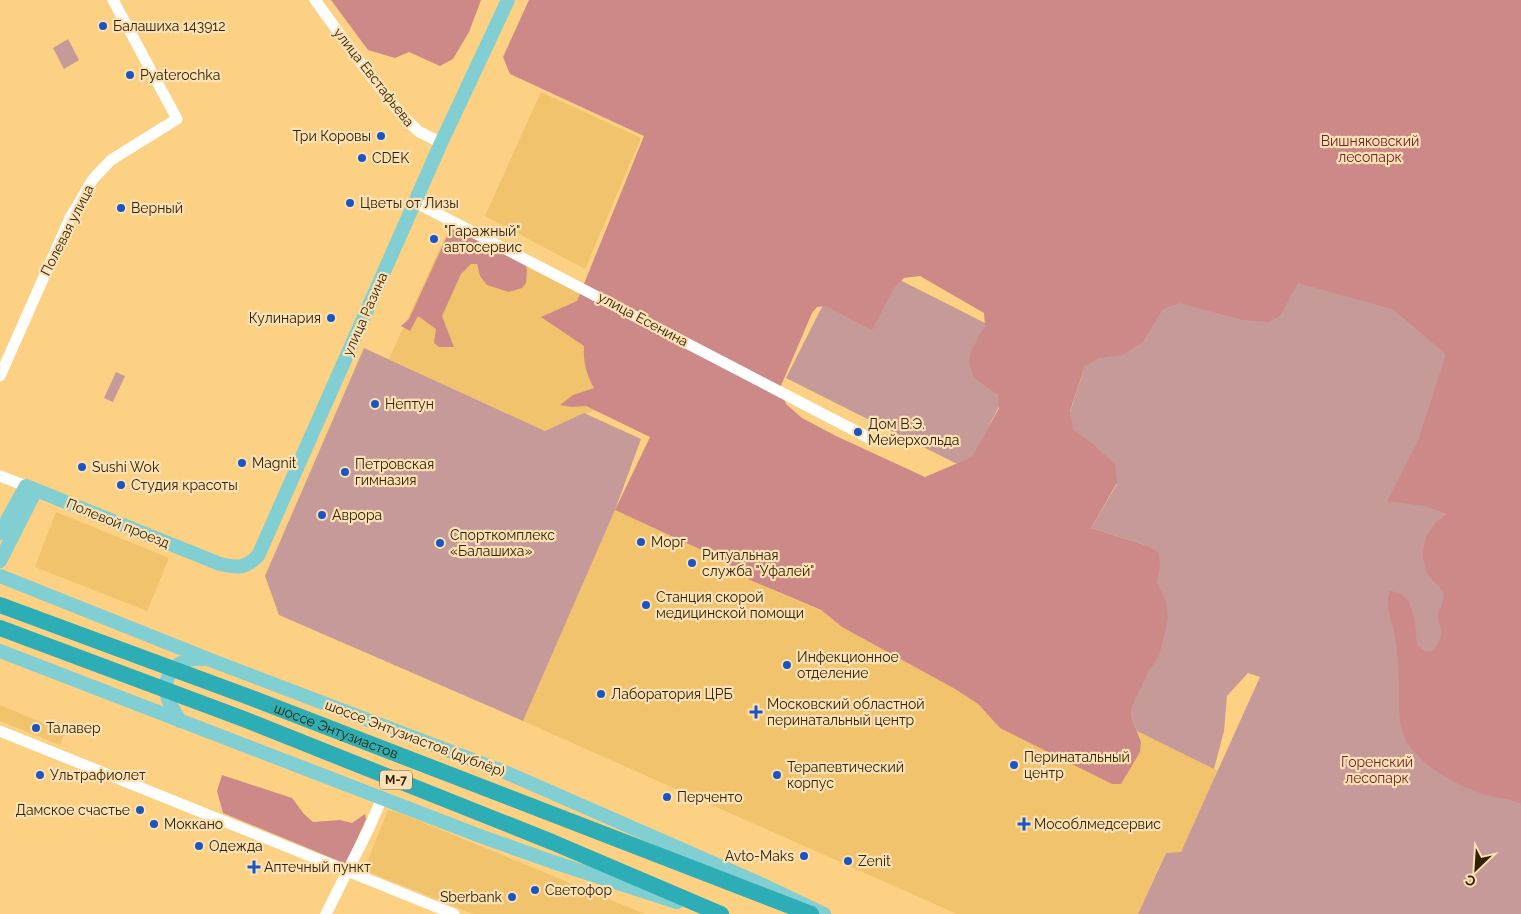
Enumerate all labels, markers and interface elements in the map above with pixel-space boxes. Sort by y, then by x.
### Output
place label: Балашиха 143912 [113,18,226,34]
marker: Балашиха 143912 [97,20,109,32]
street label: улица Евстафьева [330,24,418,130]
place label: Pyaterochka [140,67,220,83]
marker: Pyaterochka [124,69,136,81]
place label: Три Коровы [292,128,371,144]
marker: Три Коровы [375,130,387,142]
park label: Вишняковский лесопарк [1321,133,1419,165]
place label: CDEK [372,150,409,166]
marker: CDEK [356,152,368,164]
street label: Полевая улица [37,182,97,278]
place label: Цветы от Лизы [360,195,459,211]
marker: Цветы от Лизы [344,197,356,209]
place label: Верный [131,200,183,216]
marker: Верный [115,202,127,214]
place label: "Гаражный" автосервис [444,223,522,255]
marker: "Гаражный" автосервис [428,233,440,245]
street label: улица Разина [339,270,391,358]
street label: улица Есенина [595,289,691,349]
place label: Кулинария [249,310,321,326]
marker: Кулинария [325,312,337,324]
place label: Нептун [385,396,434,412]
marker: Нептун [369,398,381,410]
place label: Дом В.Э. Мейерхольда [868,416,959,448]
marker: Дом В.Э. Мейерхольда [852,426,864,438]
place label: Magnit [252,455,297,471]
place label: Петровская гимназия [355,456,434,488]
marker: Magnit [236,457,248,469]
place label: Sushi Wok [92,459,160,475]
marker: Sushi Wok [76,461,88,473]
marker: Петровская гимназия [339,466,351,478]
place label: Студия красоты [131,477,238,493]
marker: Студия красоты [115,479,127,491]
street label: Полевой проезд [64,495,172,551]
place label: Аврора [332,507,382,523]
marker: Аврора [316,509,328,521]
place label: Спорткомплекс «Балашиха» [450,527,555,559]
place label: Морг [651,534,686,550]
marker: Морг [635,536,647,548]
marker: Спорткомплекс «Балашиха» [434,537,446,549]
place label: Ритуальная служба "Уфалей" [702,547,814,579]
marker: Ритуальная служба "Уфалей" [686,557,698,569]
place label: Станция скорой медицинской помощи [656,589,804,621]
marker: Станция скорой медицинской помощи [640,599,652,611]
place label: Инфекционное отделение [797,649,899,681]
marker: Инфекционное отделение [781,659,793,671]
place label: Лаборатория ЦРБ [611,686,733,702]
marker: Лаборатория ЦРБ [595,688,607,700]
street label: шоссе Энтузиастов (дублёр) [323,696,507,780]
place label: Московский областной перинатальный центр [767,696,925,728]
street label: шоссе Энтузиастов [272,700,401,762]
marker: Московский областной перинатальный центр [749,705,763,719]
place label: Талавер [46,720,101,736]
marker: Талавер [30,722,42,734]
place label: Перинатальный центр [1024,749,1130,781]
park label: Горенский лесопарк [1341,754,1413,786]
place label: Терапевтический корпус [787,759,904,791]
marker: Перинатальный центр [1008,759,1020,771]
place label: Ультрафиолет [50,767,146,783]
marker: Ультрафиолет [34,769,46,781]
marker: Терапевтический корпус [771,769,783,781]
road number: М-7 [380,770,412,790]
place label: Перченто [677,789,742,805]
marker: Перченто [661,791,673,803]
place label: Дамское счастье [15,802,130,818]
marker: Дамское счастье [134,804,146,816]
place label: Моккано [164,816,223,832]
place label: Мособлмедсервис [1034,816,1161,832]
marker: Моккано [148,818,160,830]
marker: Мособлмедсервис [1018,818,1030,830]
place label: Одежда [209,838,263,854]
marker: Одежда [193,840,205,852]
north arrow [1451,844,1501,894]
place label: Avto-Maks [725,848,794,864]
marker: Avto-Maks [798,850,810,862]
place label: Zenit [858,853,891,869]
marker: Zenit [842,855,854,867]
place label: Аптечный пункт [264,859,371,875]
marker: Аптечный пункт [248,861,260,873]
text: С [1462,871,1478,890]
place label: Светофор [545,882,612,898]
marker: Светофор [529,884,541,896]
place label: Sberbank [440,889,503,905]
marker: Sberbank [506,891,518,903]

